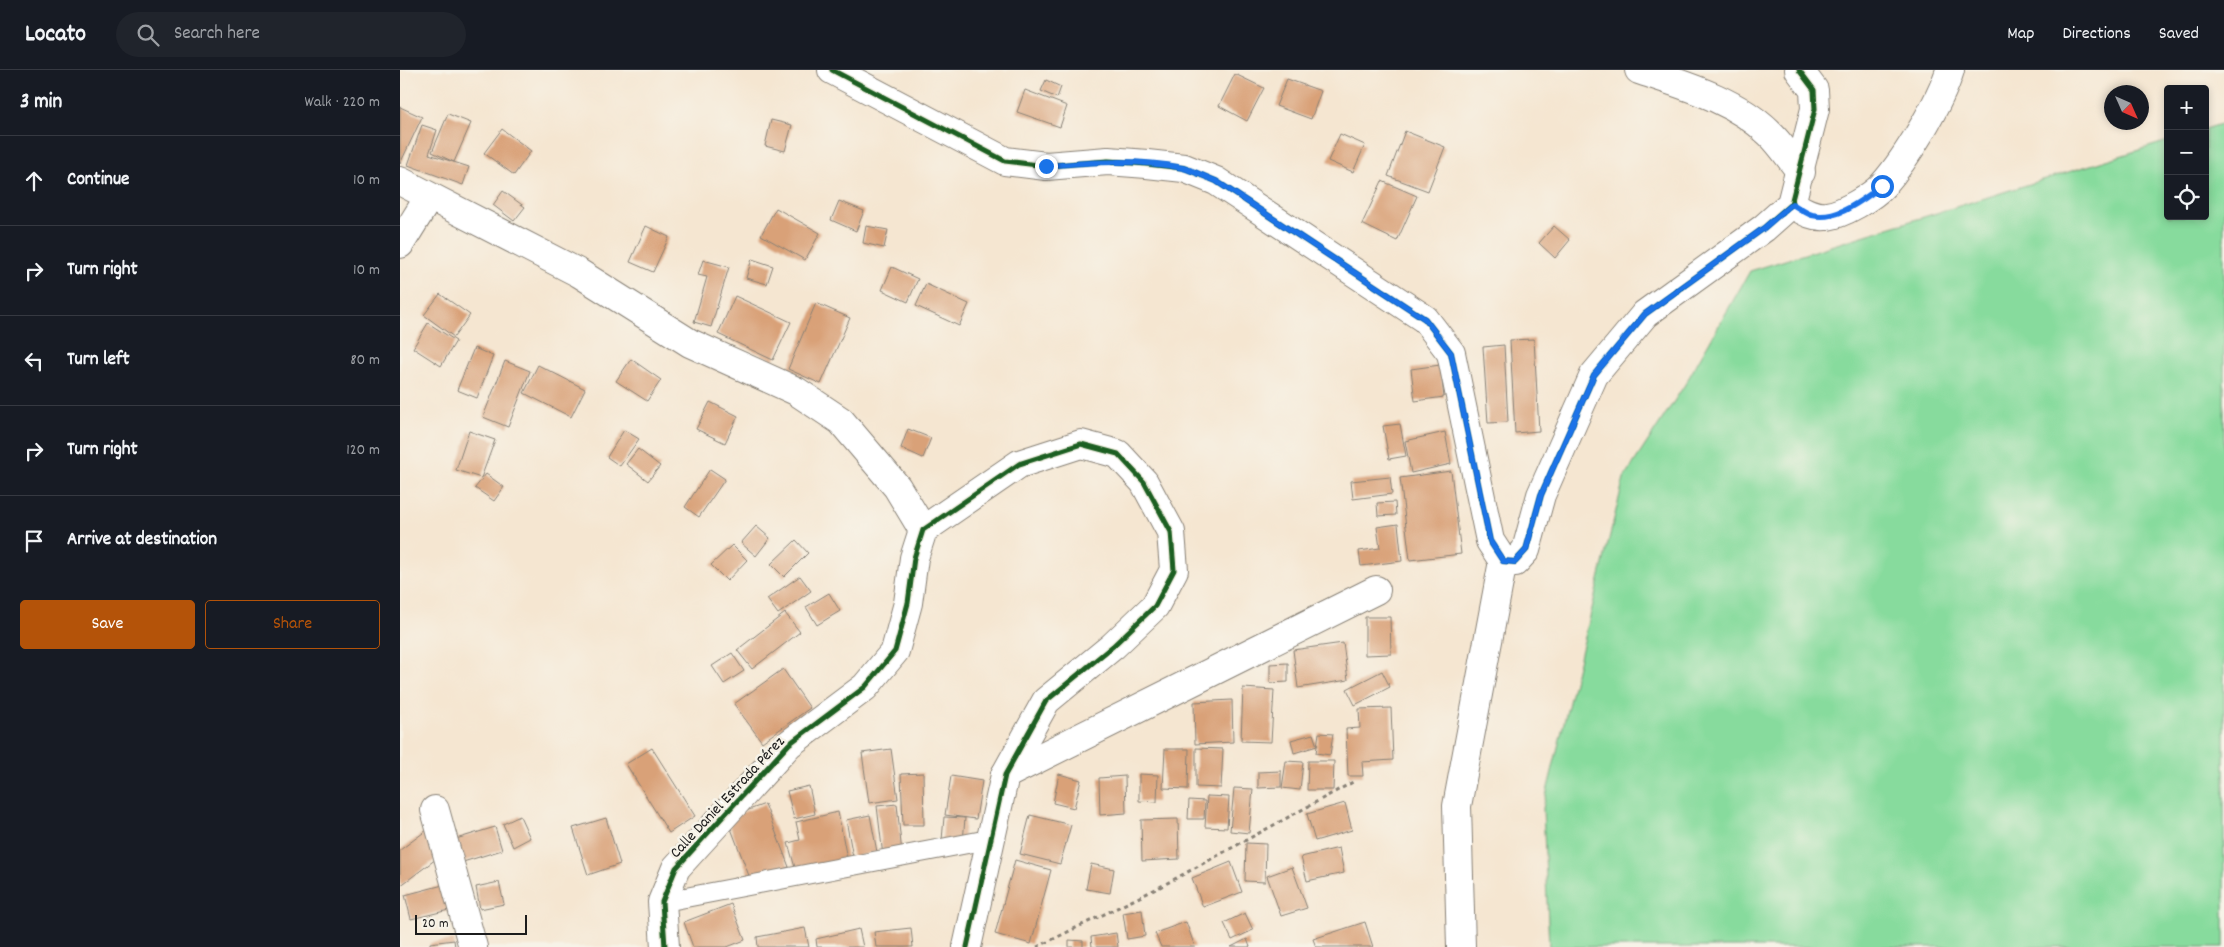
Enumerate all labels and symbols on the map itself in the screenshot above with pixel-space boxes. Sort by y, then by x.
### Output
north arrow [2104,85,2149,130]
route end [1035,155,1058,178]
route start [1871,175,1894,198]
street label: Calle Daniel Estrada Pérez [665,732,791,864]
scale bar [415,912,528,935]

